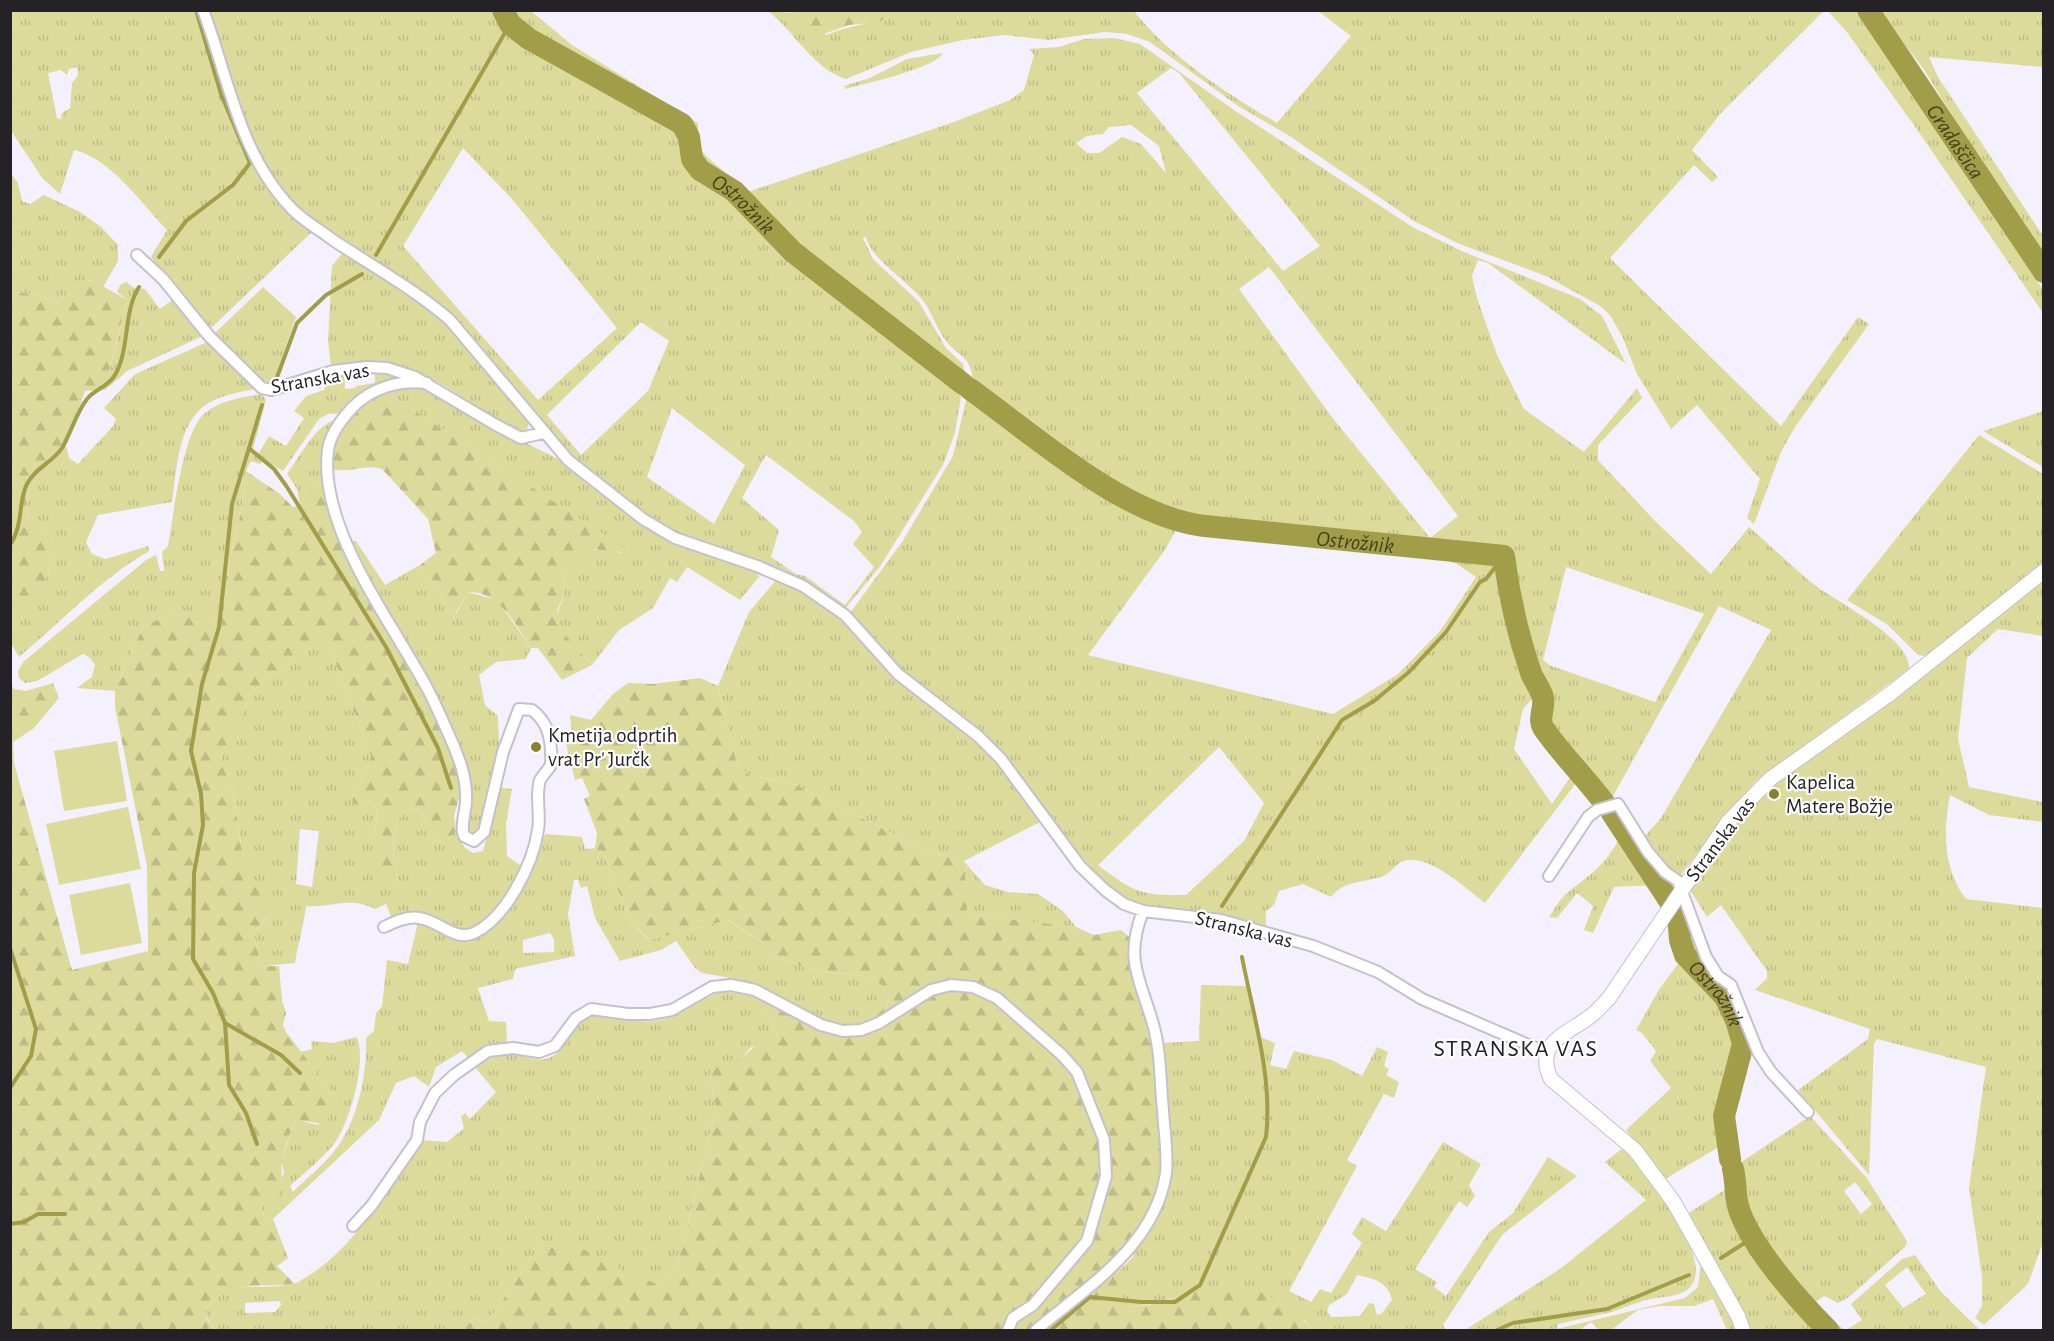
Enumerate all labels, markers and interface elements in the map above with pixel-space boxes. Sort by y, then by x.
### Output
water label: Gradaščica [1923,100,1988,183]
water label: Ostrožnik [708,170,779,239]
street label: Stranska vas [269,360,371,397]
water label: Ostrožnik [1315,527,1395,557]
place label: Kmetija odprtih vrat Pr' Jurčk [548,725,677,770]
marker: Kmetija odprtih vrat Pr' Jurčk [529,740,543,754]
place label: Kapelica Matere Božje [1786,772,1893,817]
marker: Kapelica Matere Božje [1767,787,1781,801]
street label: Stranska vas [1682,793,1759,885]
street label: Stranska vas [1193,907,1295,952]
water label: Ostrožnik [1684,956,1747,1029]
district label: STRANSKA VAS [1434,1037,1598,1061]

